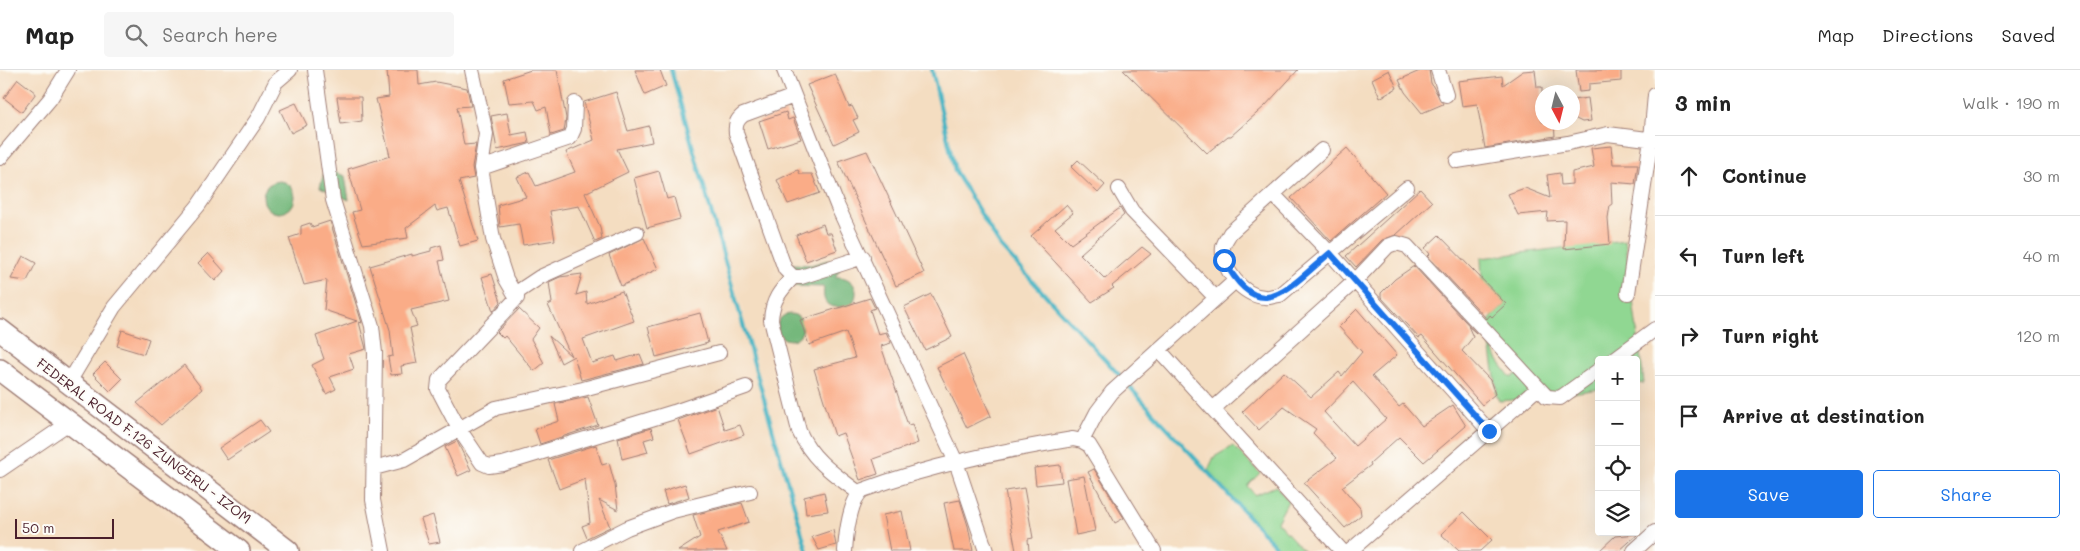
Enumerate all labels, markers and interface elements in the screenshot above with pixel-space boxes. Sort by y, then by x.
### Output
search box [104,12,454,57]
text: Map [25,19,74,50]
icon: search [122,21,150,49]
text: Search here [162,22,278,47]
text: Map [1817,23,1854,47]
text: Directions [1882,23,1974,47]
text: Saved [2002,23,2055,47]
north arrow [1535,85,1580,130]
text: 3 min [1675,89,1731,116]
text: Walk · 190 m [1962,92,2060,113]
icon: ahead [1675,162,1703,190]
text: Continue [1722,163,1807,188]
text: 30 m [2023,165,2060,186]
icon: left [1675,242,1703,270]
text: Turn left [1722,243,1805,268]
text: 40 m [2023,245,2060,266]
route start [1213,249,1236,272]
icon: right [1675,322,1703,350]
text: Turn right [1722,323,1819,348]
text: 120 m [2016,325,2060,346]
street label: FEDERAL ROAD F.126 ZUNGERU - IZOM [33,354,255,528]
map controls [1595,356,1640,536]
button: + [1595,356,1640,401]
button: − [1595,401,1640,446]
icon: arrive [1675,402,1703,430]
text: Arrive at destination [1722,403,1925,428]
route end [1478,420,1501,443]
button: locate [1595,446,1640,491]
button: Save [1675,470,1863,518]
button: Share [1873,470,2060,518]
button: layers [1595,491,1640,536]
scale bar [15,516,114,539]
text: 50 m [22,518,54,537]

